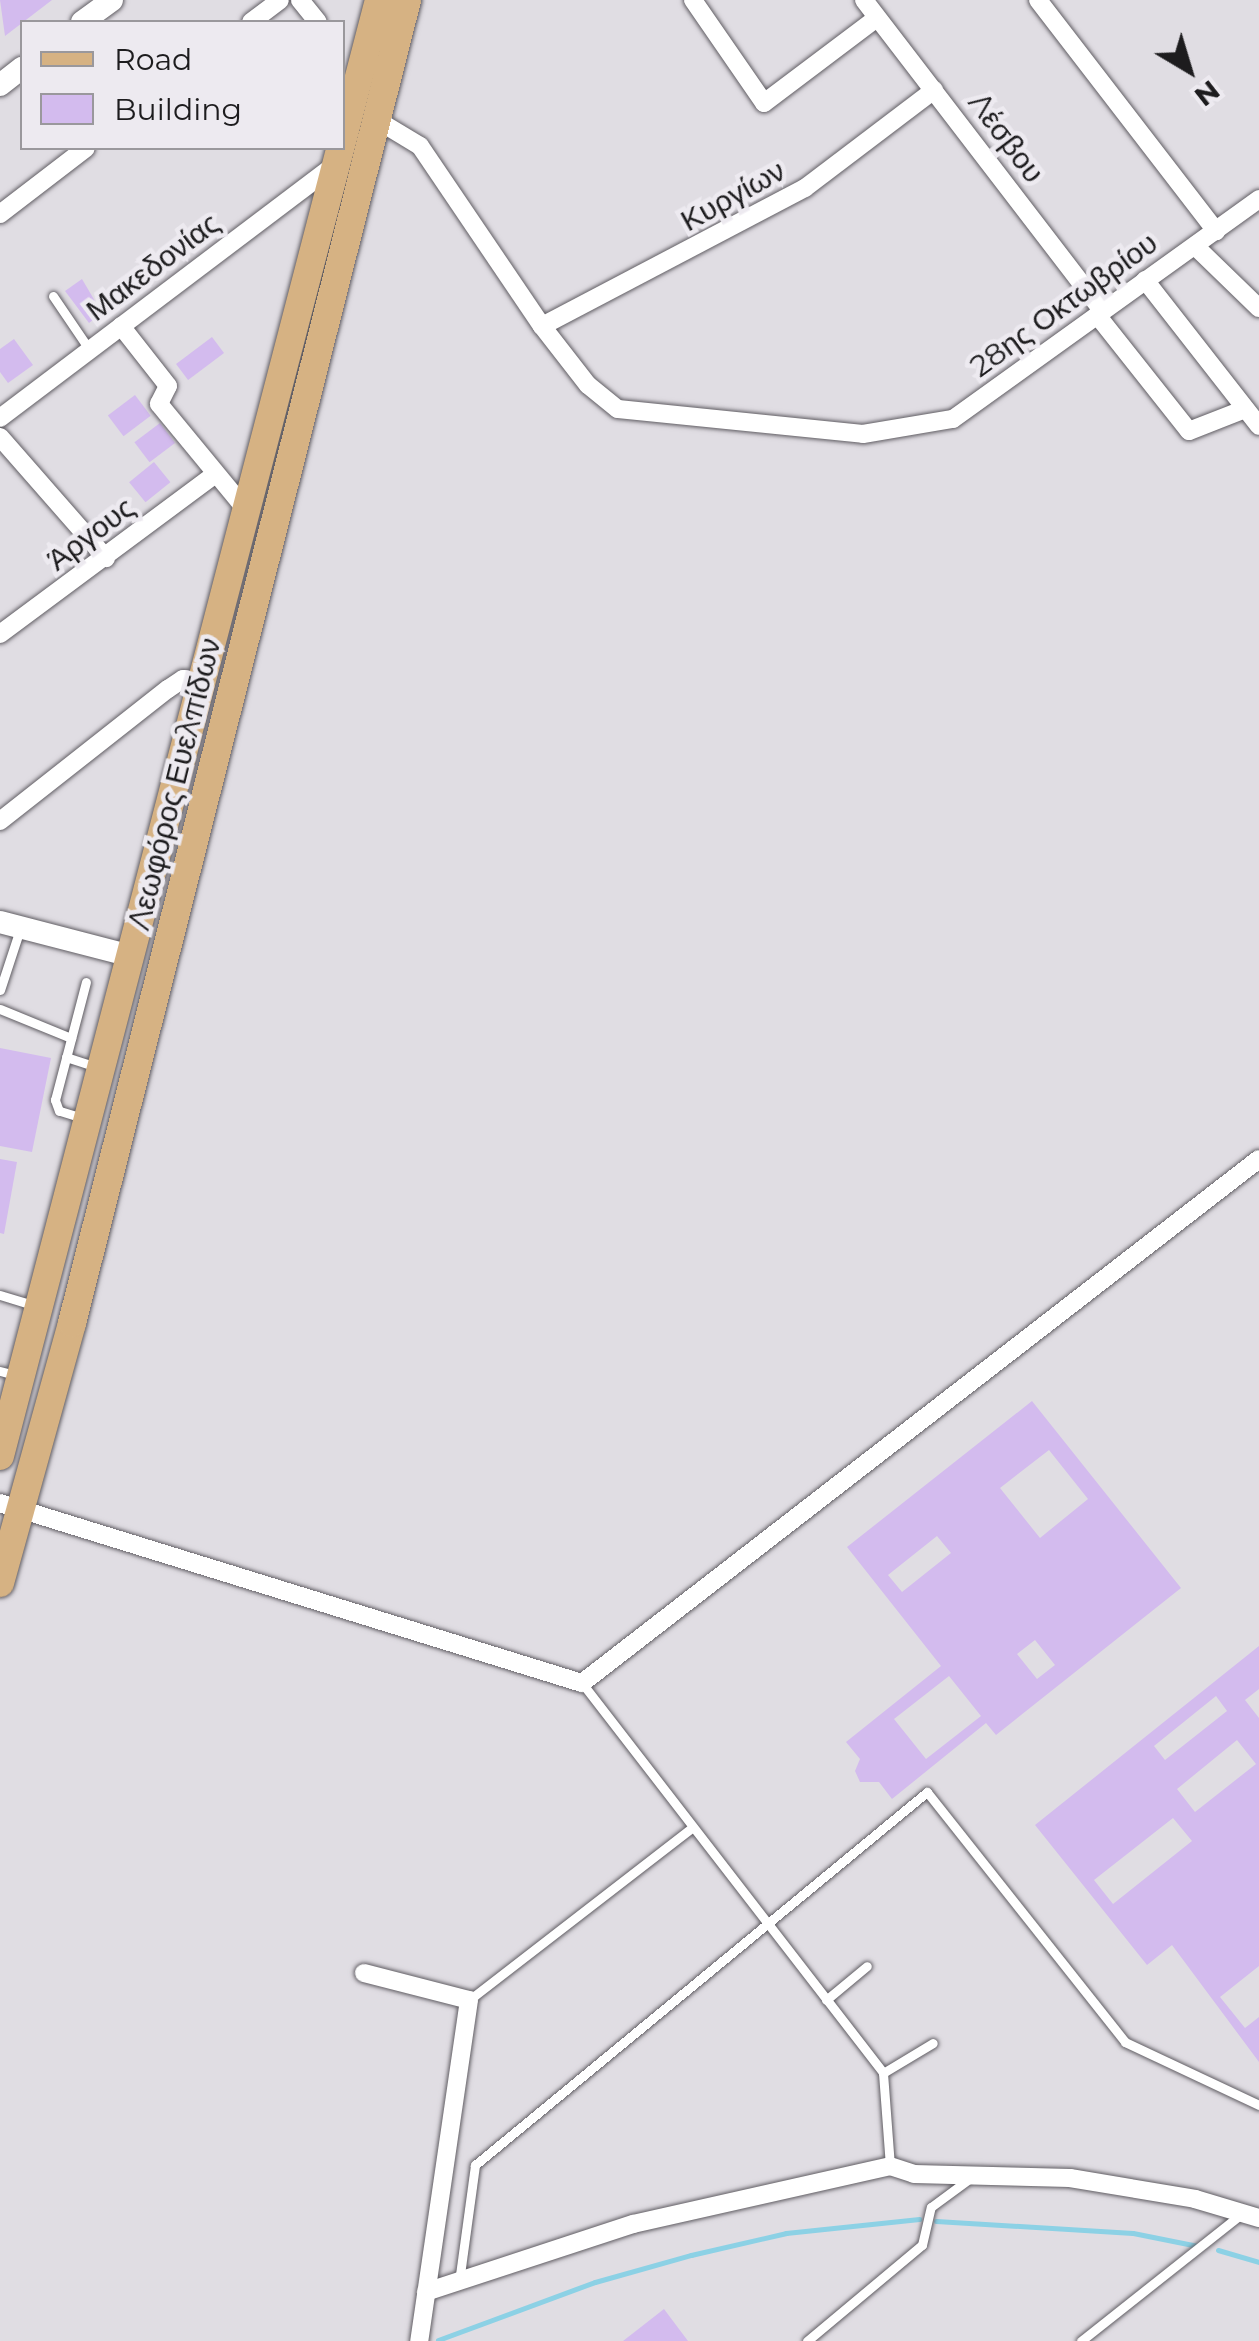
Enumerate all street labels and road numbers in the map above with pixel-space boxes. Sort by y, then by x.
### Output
street label: Λέσβου [961,86,1051,190]
street label: Κυργίων [675,153,791,239]
street label: Μακεδονίας [79,205,227,329]
street label: 28ης Οκτωβρίου [963,225,1165,385]
street label: Άργους [40,490,142,578]
street label: Λεωφόρος Ευελπίδων [121,634,229,934]

